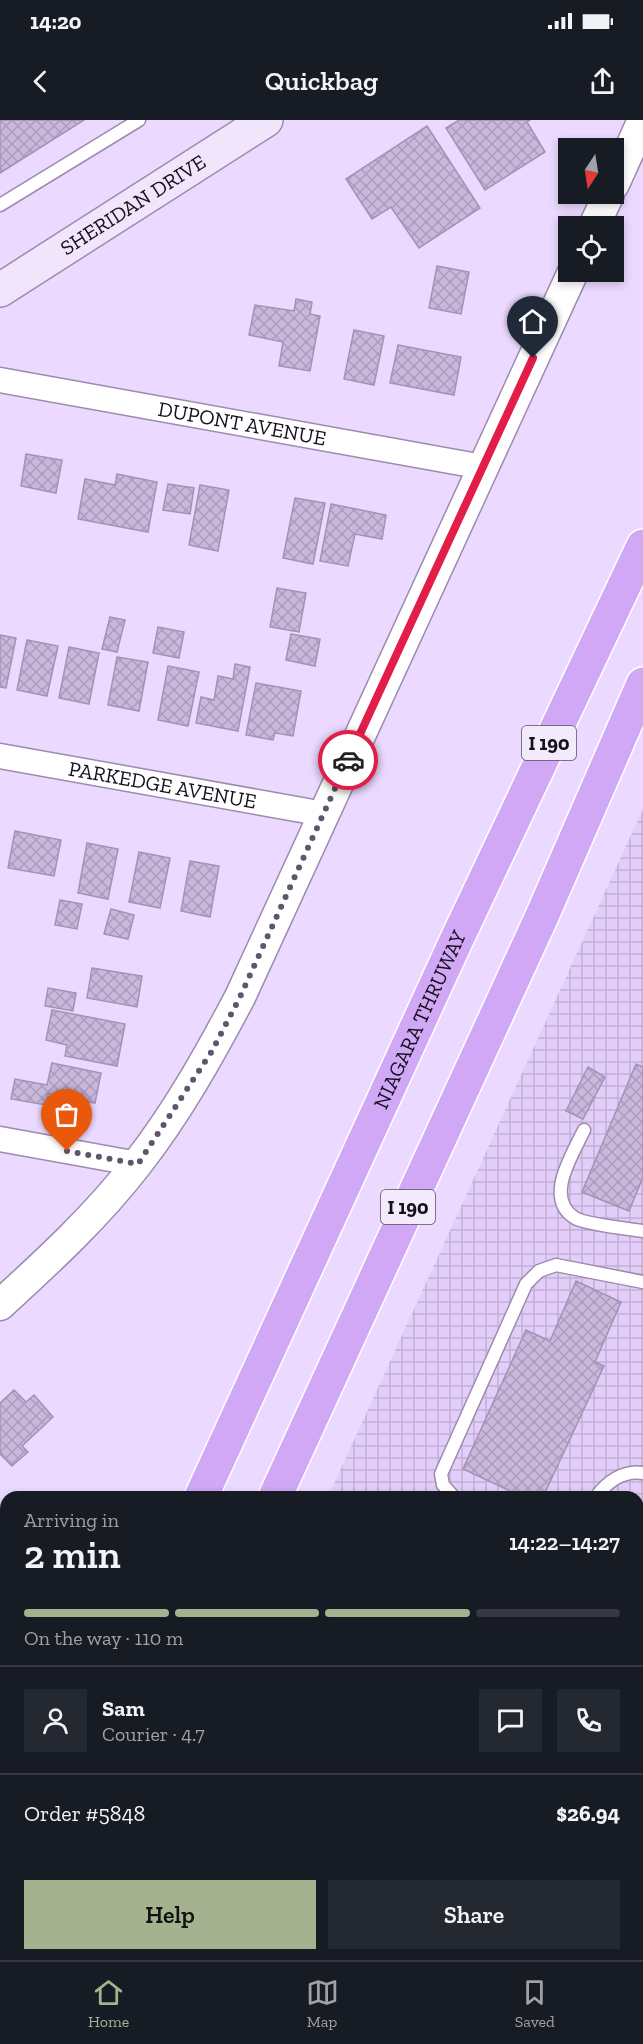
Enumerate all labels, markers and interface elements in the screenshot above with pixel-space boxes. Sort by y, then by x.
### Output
text: 14:20 [30,8,81,35]
icon: back [24,65,57,98]
text: Quickbag [265,65,378,97]
icon: share [586,65,619,98]
north arrow [558,138,624,204]
map controls [558,138,624,282]
street label: SHERIDAN DRIVE [56,149,210,260]
button: locate [558,216,624,282]
pin [507,296,558,358]
icon: home [516,305,549,338]
street label: DUPONT AVENUE [156,396,328,451]
road number: I 190 [522,726,576,760]
courier [318,730,378,790]
icon: car [332,744,365,777]
street label: PARKEDGE AVENUE [67,756,258,814]
street label: NIAGARA THRUWAY [368,926,471,1113]
pin [41,1089,92,1151]
icon: bag [50,1098,83,1131]
road number: I 190 [381,1190,435,1224]
text: Arriving in [24,1508,119,1532]
text: 14:22–14:27 [509,1529,620,1556]
text: 2 min [24,1531,121,1578]
text: On the way · 110 m [24,1626,183,1650]
button: person [24,1689,87,1752]
button: chat [479,1689,542,1752]
button: phone [557,1689,620,1752]
text: Sam [102,1695,145,1722]
text: Courier · 4.7 [102,1722,205,1746]
text: Order #5848 [24,1800,145,1827]
text: $26.94 [556,1800,620,1827]
button: Help [24,1880,316,1949]
button: Share [328,1880,620,1949]
tab: Home [88,1976,129,2031]
tab: Map [306,1976,339,2031]
tab: Saved [515,1976,555,2031]

